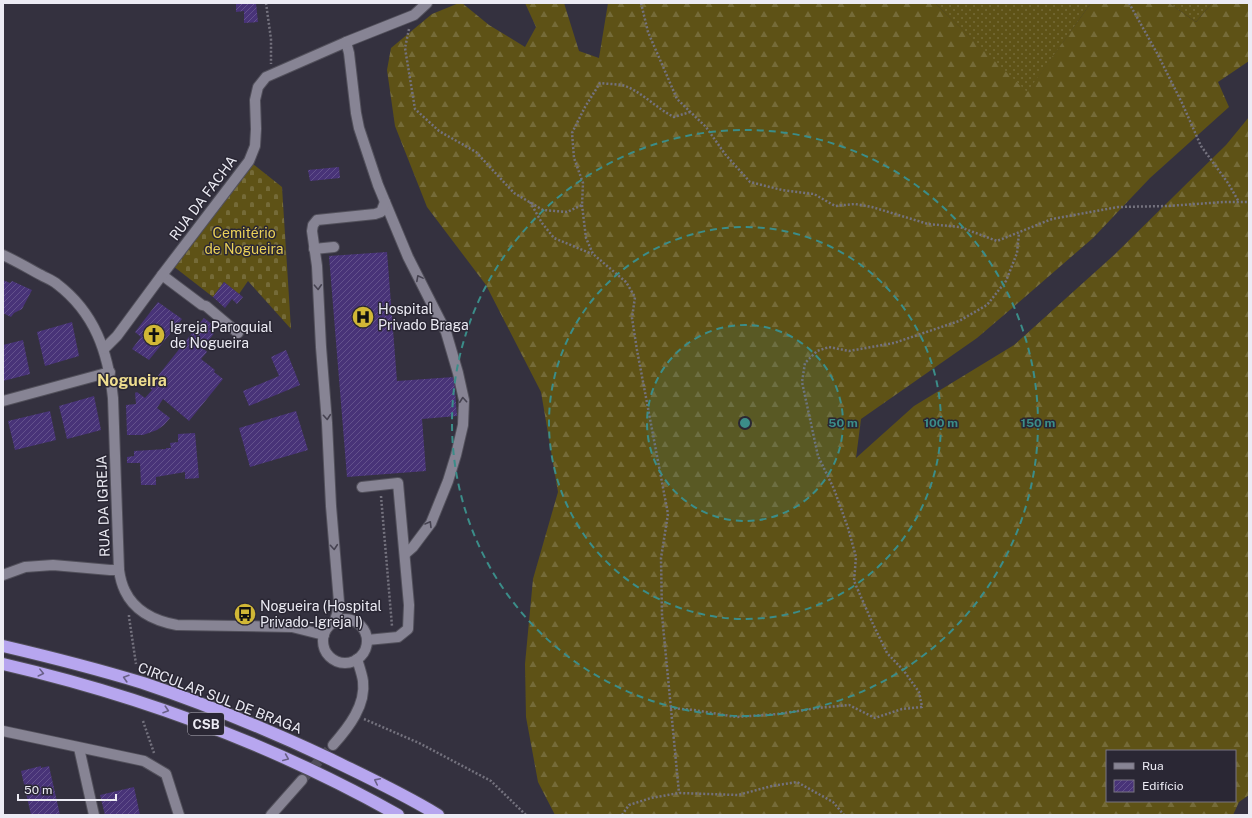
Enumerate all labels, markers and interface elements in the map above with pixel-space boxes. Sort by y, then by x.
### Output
street label: RUA DA FACHA [166,153,240,243]
park label: Cemitério de Nogueira [204,225,284,257]
one-way arrow [416,275,424,282]
one-way arrow [313,284,322,290]
place label: Hospital Privado Braga [378,301,469,333]
hospital icon: Hospital Privado Braga [350,304,376,330]
place label: Igreja Paroquial de Nogueira [170,319,273,351]
church icon: Igreja Paroquial de Nogueira [141,322,167,348]
district label: Nogueira [97,371,167,390]
one-way arrow [458,397,467,403]
one-way arrow [322,414,331,420]
centre of rings [738,416,752,430]
text: 50 m [828,416,858,430]
text: 100 m [924,416,958,430]
text: 150 m [1021,416,1055,430]
street label: RUA DA IGREJA [93,455,113,557]
one-way arrow [425,521,432,528]
one-way arrow [330,544,339,550]
place label: Nogueira (Hospital Privado-Igreja I) [260,598,382,630]
bus stop icon: Nogueira (Hospital Privado-Igreja I) [232,601,258,627]
street label: CIRCULAR SUL DE BRAGA [136,659,304,737]
one-way arrow [37,668,44,677]
one-way arrow [123,674,130,683]
one-way arrow [162,705,169,714]
road number: CSB [188,713,224,735]
legend [1106,750,1236,802]
one-way arrow [283,753,290,761]
text: Rua [1142,759,1164,773]
scale bar [18,776,116,802]
one-way arrow [374,778,382,786]
text: Edifício [1142,779,1184,793]
text: 50 m [24,783,52,797]

